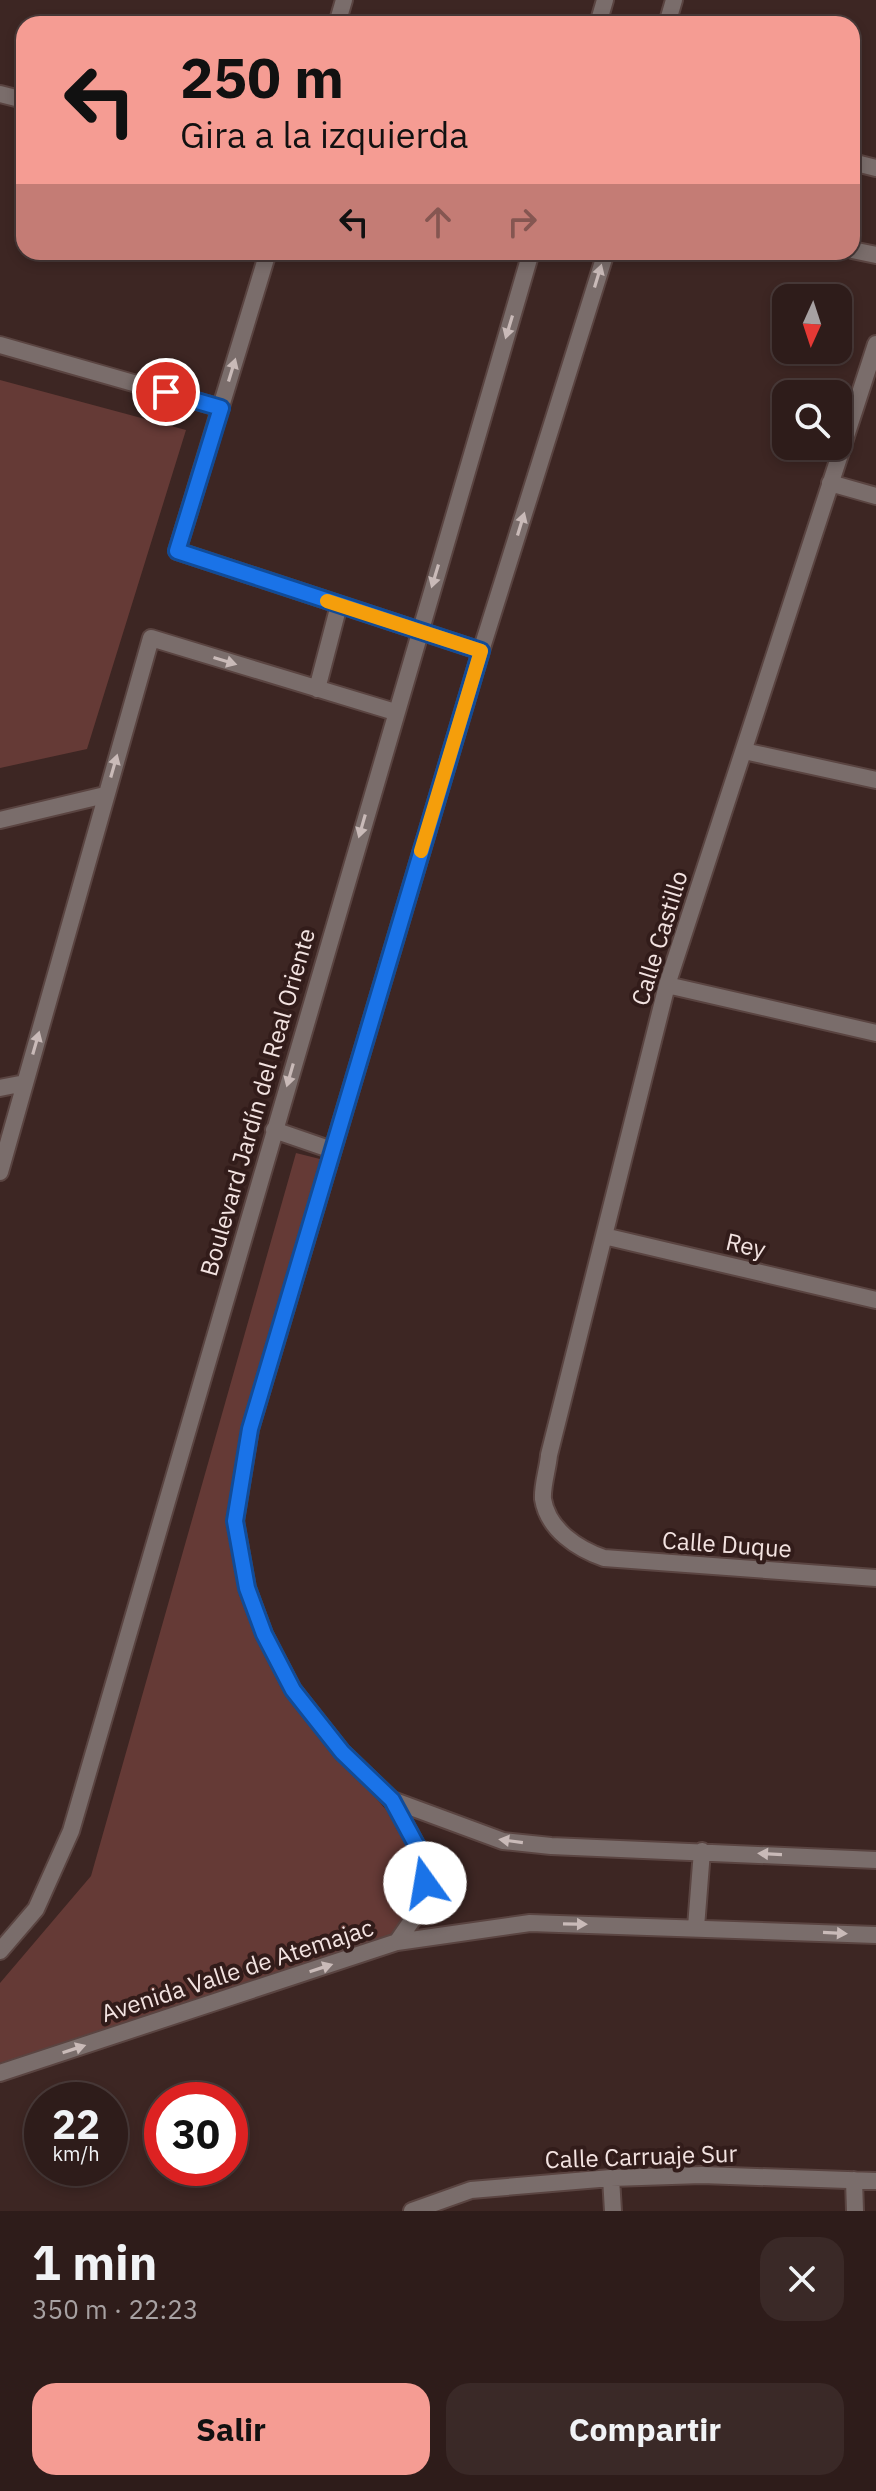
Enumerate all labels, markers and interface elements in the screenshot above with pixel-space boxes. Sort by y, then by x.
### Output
text: 250 m [180,41,344,113]
icon: left [48,48,152,152]
text: Gira a la izquierda [180,111,469,158]
icon: left [332,200,376,244]
icon: ahead [416,200,460,244]
icon: right [500,200,544,244]
one-way arrow [592,263,605,287]
north arrow [772,284,852,364]
map controls [772,284,852,460]
one-way arrow [502,315,515,339]
one-way arrow [226,357,239,381]
pin [132,358,200,426]
icon: arrive [144,370,188,414]
button: search [772,380,852,460]
one-way arrow [515,512,528,536]
one-way arrow [428,564,441,588]
one-way arrow [214,655,238,668]
one-way arrow [108,753,121,777]
one-way arrow [355,814,368,838]
street label: Calle Castillo [623,867,695,1009]
street label: Boulevard Jardín del Real Oriente [192,924,322,1280]
one-way arrow [30,1031,43,1055]
one-way arrow [283,1064,296,1088]
street label: Rey [723,1225,769,1265]
street label: Calle Duque [661,1524,793,1564]
one-way arrow [498,1834,523,1847]
position arrow [383,1841,467,1925]
one-way arrow [757,1848,782,1861]
street label: Avenida Valle de Atemajac [97,1911,377,2029]
one-way arrow [563,1918,588,1930]
one-way arrow [823,1927,848,1940]
one-way arrow [309,1961,333,1974]
one-way arrow [62,2042,86,2055]
speed limit sign: 30 [144,2082,248,2186]
text: 22 [52,2098,100,2150]
street label: Calle Carruaje Sur [544,2137,738,2175]
text: km/h [52,2140,100,2167]
text: 1 min [32,2231,157,2293]
button: close [760,2237,844,2321]
text: 350 m · 22:23 [32,2292,198,2326]
button: Salir [32,2383,430,2475]
button: Compartir [446,2383,844,2475]

